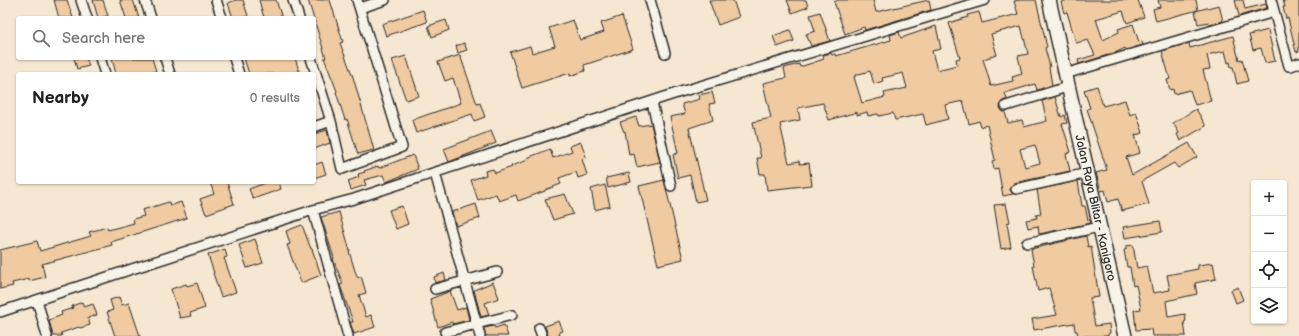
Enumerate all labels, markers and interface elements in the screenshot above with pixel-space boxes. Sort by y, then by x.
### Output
search box [16,16,316,60]
icon: search [30,27,52,49]
text: Search here [62,29,145,48]
text: Nearby [32,88,89,108]
text: 0 results [250,90,300,106]
street label: Jalan Raya Blitar - Kanigoro [1071,133,1119,283]
map controls [1251,180,1287,324]
button: + [1251,180,1287,216]
button: − [1251,216,1287,252]
button: locate [1251,252,1287,288]
button: layers [1251,288,1287,324]

